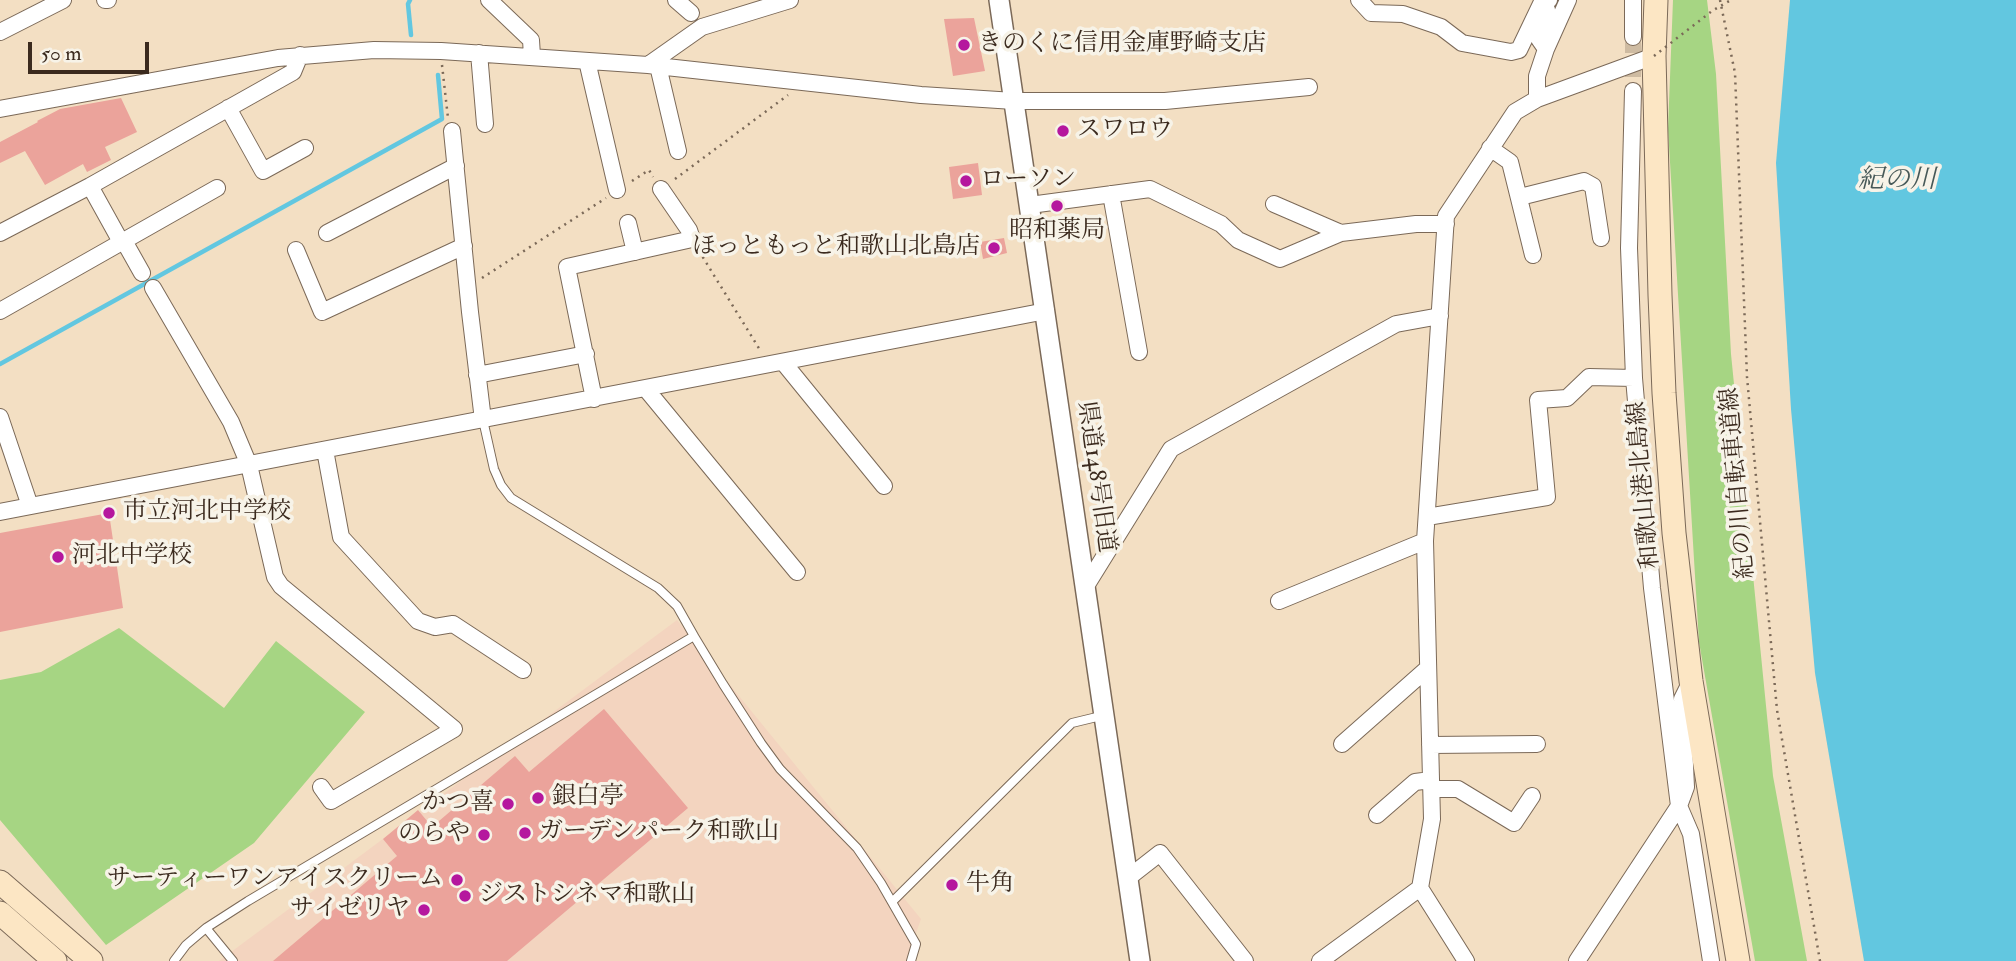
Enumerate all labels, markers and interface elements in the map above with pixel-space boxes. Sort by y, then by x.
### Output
scale bar [32,28,152,72]
place label: きのくに信用金庫野崎支店 [978,31,1266,59]
marker: きのくに信用金庫野崎支店 [956,37,972,53]
text: 50 m [41,40,82,67]
place label: スワロウ [1077,117,1173,145]
marker: スワロウ [1055,123,1071,139]
water label: 紀の川 [1858,165,1936,197]
place label: ローソン [980,167,1076,195]
marker: ローソン [958,173,974,189]
marker: 昭和薬局 [1049,198,1065,214]
place label: 昭和薬局 [1009,218,1105,246]
place label: ほっともっと和歌山北島店 [692,234,980,262]
marker: ほっともっと和歌山北島店 [986,240,1002,256]
street label: 紀の川自転車道線 [1716,386,1762,580]
street label: 県道148号旧道 [1070,399,1120,555]
street label: 和歌山港北島線 [1623,400,1667,570]
place label: 市立河北中学校 [123,499,291,527]
marker: 市立河北中学校 [101,505,117,521]
place label: 河北中学校 [72,543,192,571]
marker: 河北中学校 [50,549,66,565]
place label: 銀白亭 [552,784,624,812]
place label: かつ喜 [422,790,494,818]
marker: 銀白亭 [530,790,546,806]
marker: かつ喜 [500,796,516,812]
place label: ガーデンパーク和歌山 [539,819,779,847]
place label: のらや [398,821,470,849]
marker: ガーデンパーク和歌山 [517,825,533,841]
marker: のらや [476,827,492,843]
place label: サーティーワンアイスクリーム [107,866,443,894]
place label: 牛角 [966,871,1014,899]
marker: サーティーワンアイスクリーム [449,872,465,888]
marker: 牛角 [944,877,960,893]
place label: ジストシネマ和歌山 [479,882,695,910]
marker: ジストシネマ和歌山 [457,888,473,904]
place label: サイゼリヤ [290,896,410,924]
marker: サイゼリヤ [416,902,432,918]

